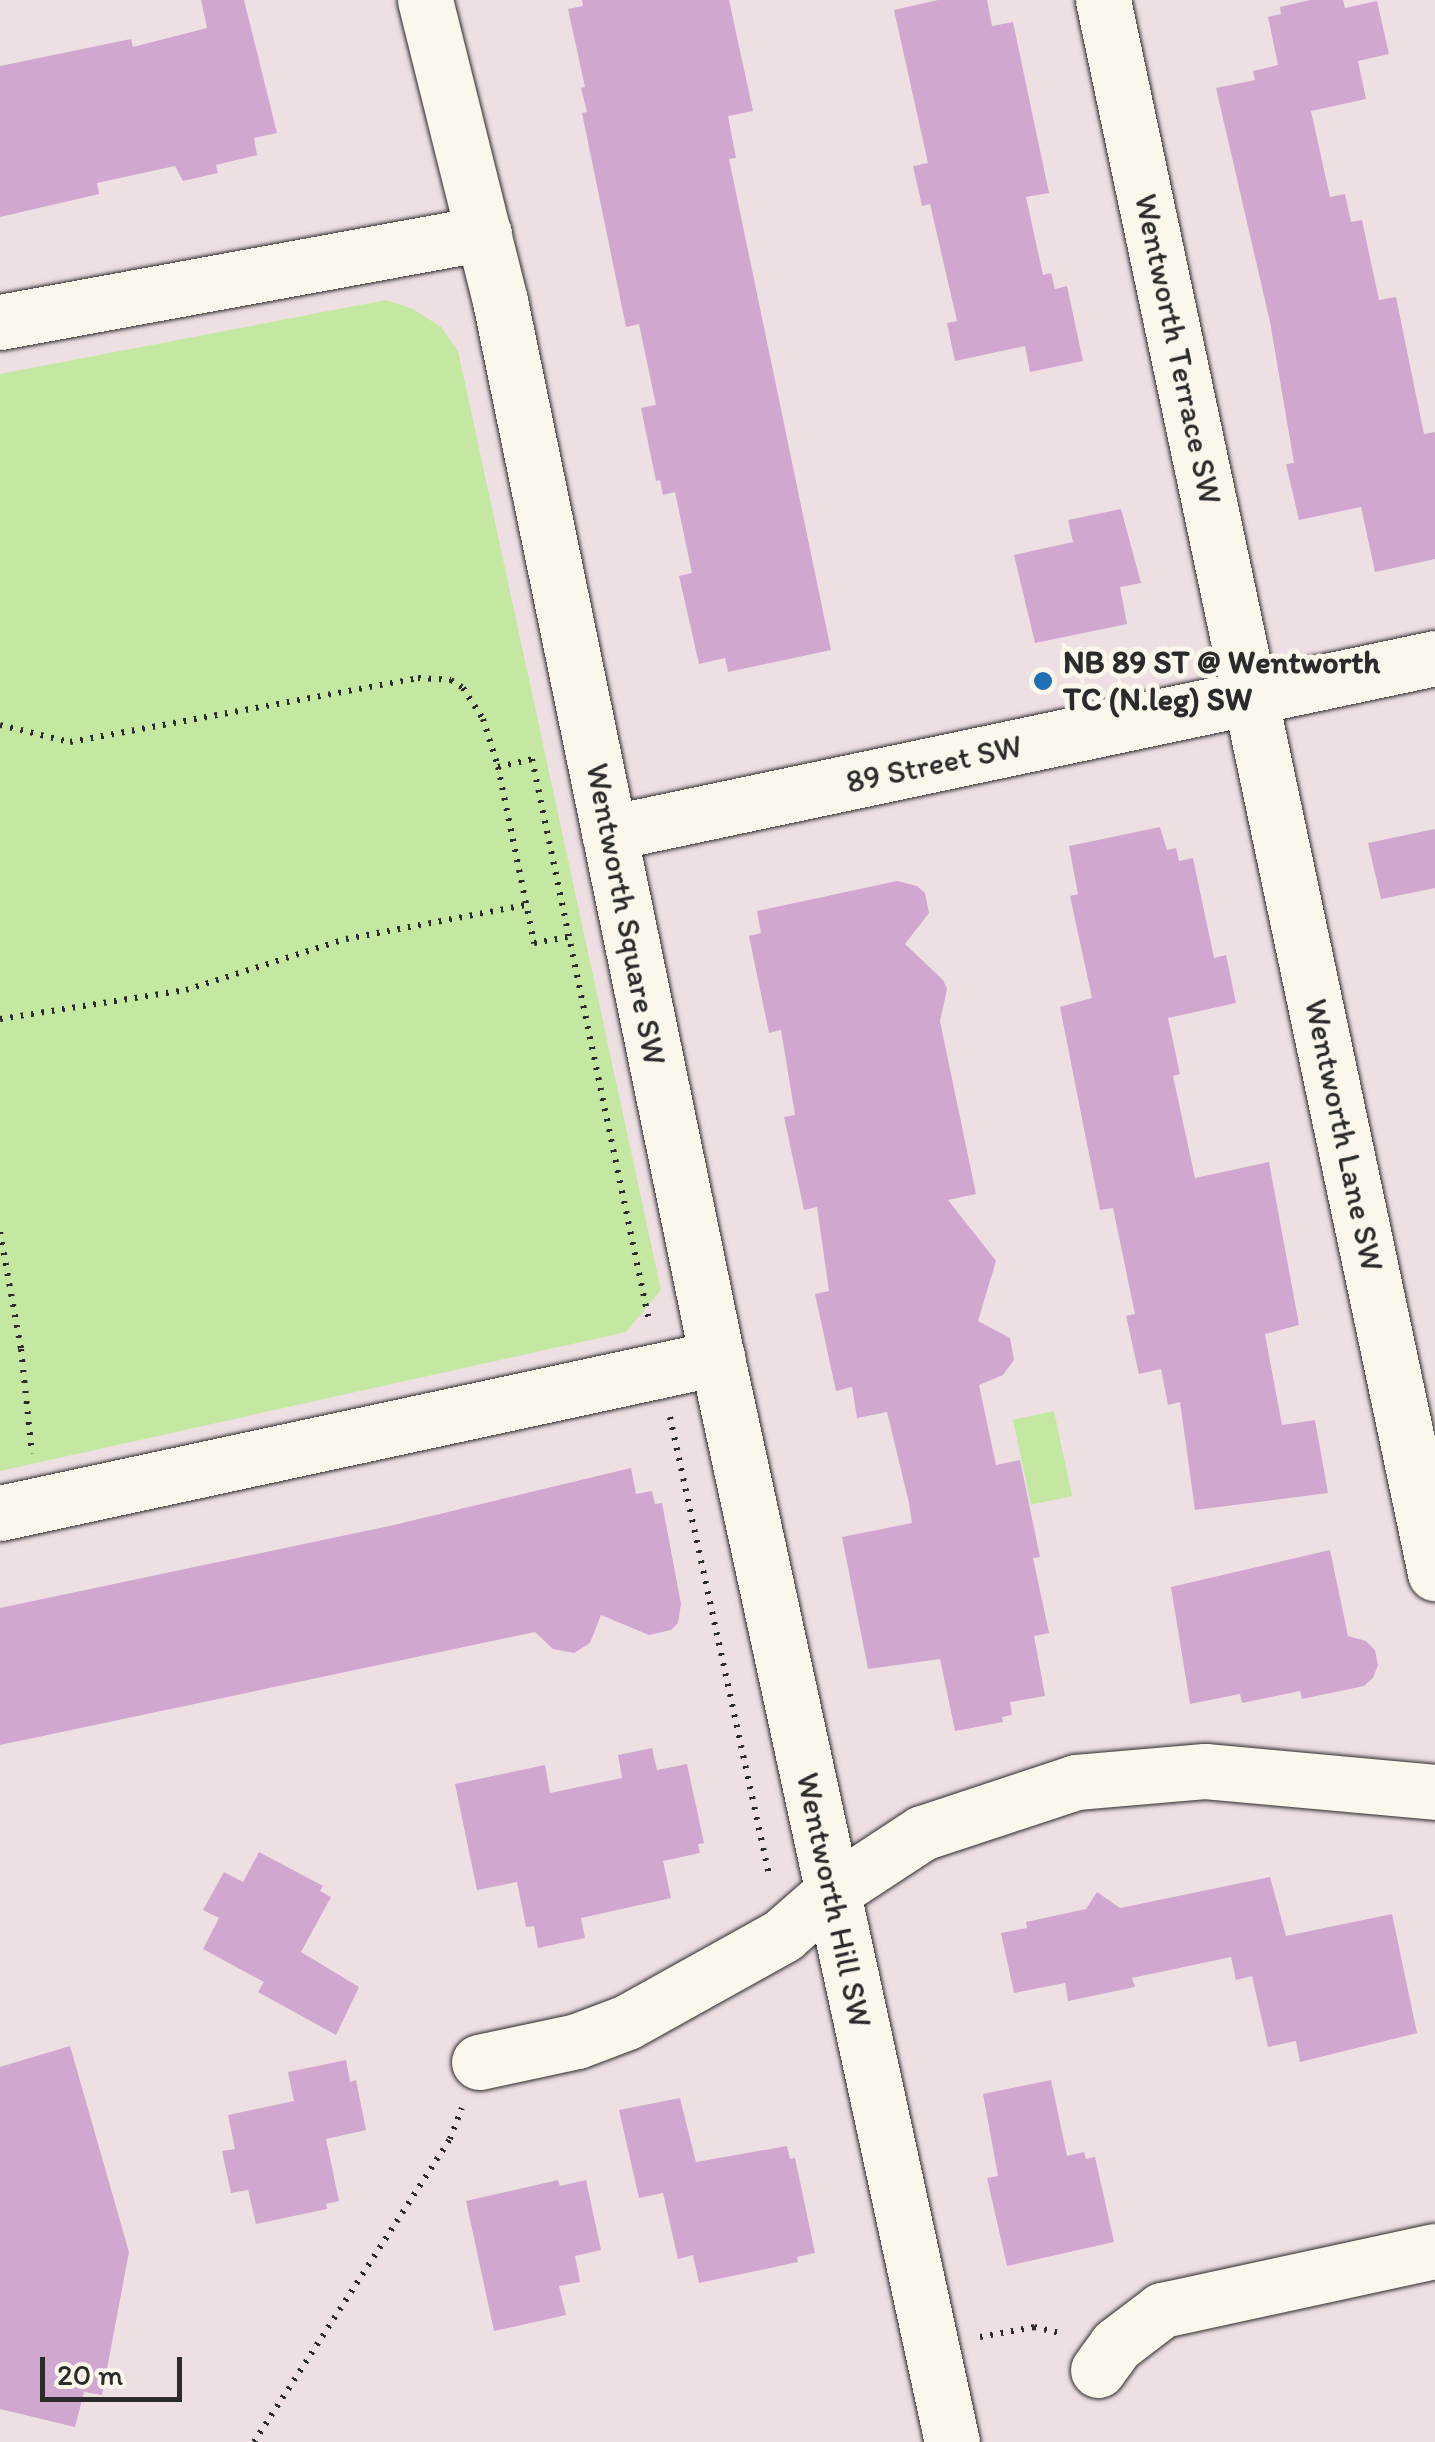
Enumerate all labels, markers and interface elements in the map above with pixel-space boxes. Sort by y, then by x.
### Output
street label: Wentworth Terrace SW [1127,192,1229,506]
place label: NB 89 ST @ Wentworth TC (N.leg) SW [1063,644,1379,719]
marker: NB 89 ST @ Wentworth TC (N.leg) SW [1032,670,1054,692]
street label: 89 Street SW [843,727,1025,801]
street label: Wentworth Square SW [578,760,674,1068]
street label: Wentworth Lane SW [1296,995,1392,1275]
street label: Wentworth Hill SW [788,1769,880,2031]
scale bar [45,2337,188,2399]
text: 20 m [57,2356,123,2393]

